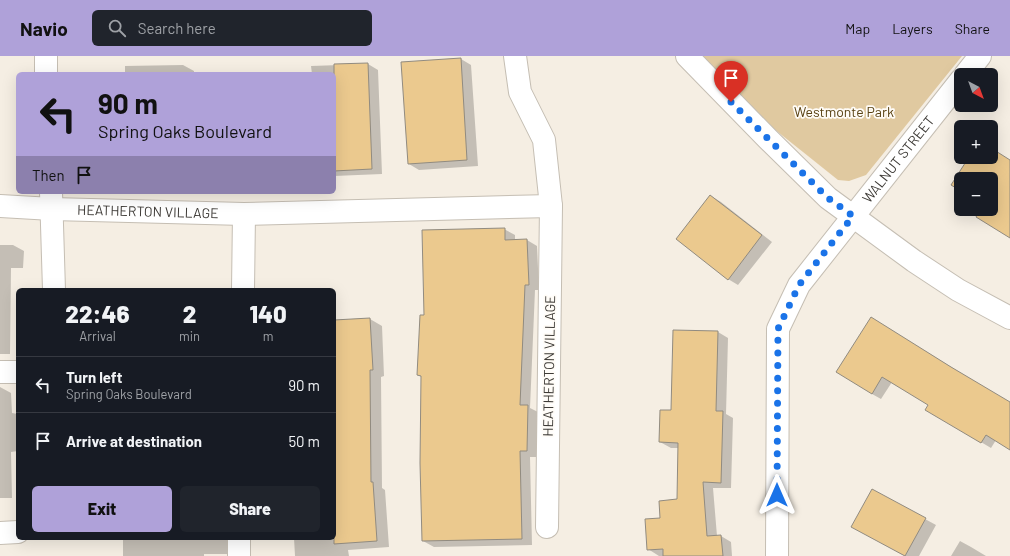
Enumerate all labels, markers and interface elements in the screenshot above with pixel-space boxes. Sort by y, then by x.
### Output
search box [92,10,372,46]
text: Navio [20,17,68,40]
icon: search [106,17,128,39]
text: Search here [138,19,216,37]
text: Map [845,20,870,37]
text: Layers [892,20,933,37]
text: Share [955,20,990,37]
pin [714,61,748,102]
icon: arrive [720,67,742,89]
north arrow [954,68,998,112]
map controls [954,68,998,216]
text: 90 m [98,86,158,120]
icon: left [32,88,84,140]
park label: Westmonte Park [794,103,894,120]
street label: WALNUT STREET [858,112,938,206]
text: Spring Oaks Boulevard [98,120,272,142]
button: + [954,120,998,164]
icon: arrive [73,164,95,186]
text: Then [32,166,65,184]
button: − [954,172,998,216]
street label: HEATHERTON VILLAGE [77,201,219,221]
street label: HEATHERTON VILLAGE [539,295,558,437]
text: 22:46 [65,299,130,328]
text: 2 [183,299,196,328]
text: 140 [249,299,287,328]
text: Arrival [79,328,116,344]
text: min [179,328,200,344]
text: m [263,328,273,344]
text: Turn left [66,368,122,386]
icon: left [32,374,54,396]
text: 90 m [288,376,320,394]
text: Spring Oaks Boulevard [66,386,192,402]
icon: arrive [32,430,54,452]
text: Arrive at destination [66,432,202,450]
text: 50 m [288,432,320,450]
position arrow [756,474,798,516]
button: Exit [32,486,172,532]
button: Share [180,486,320,532]

